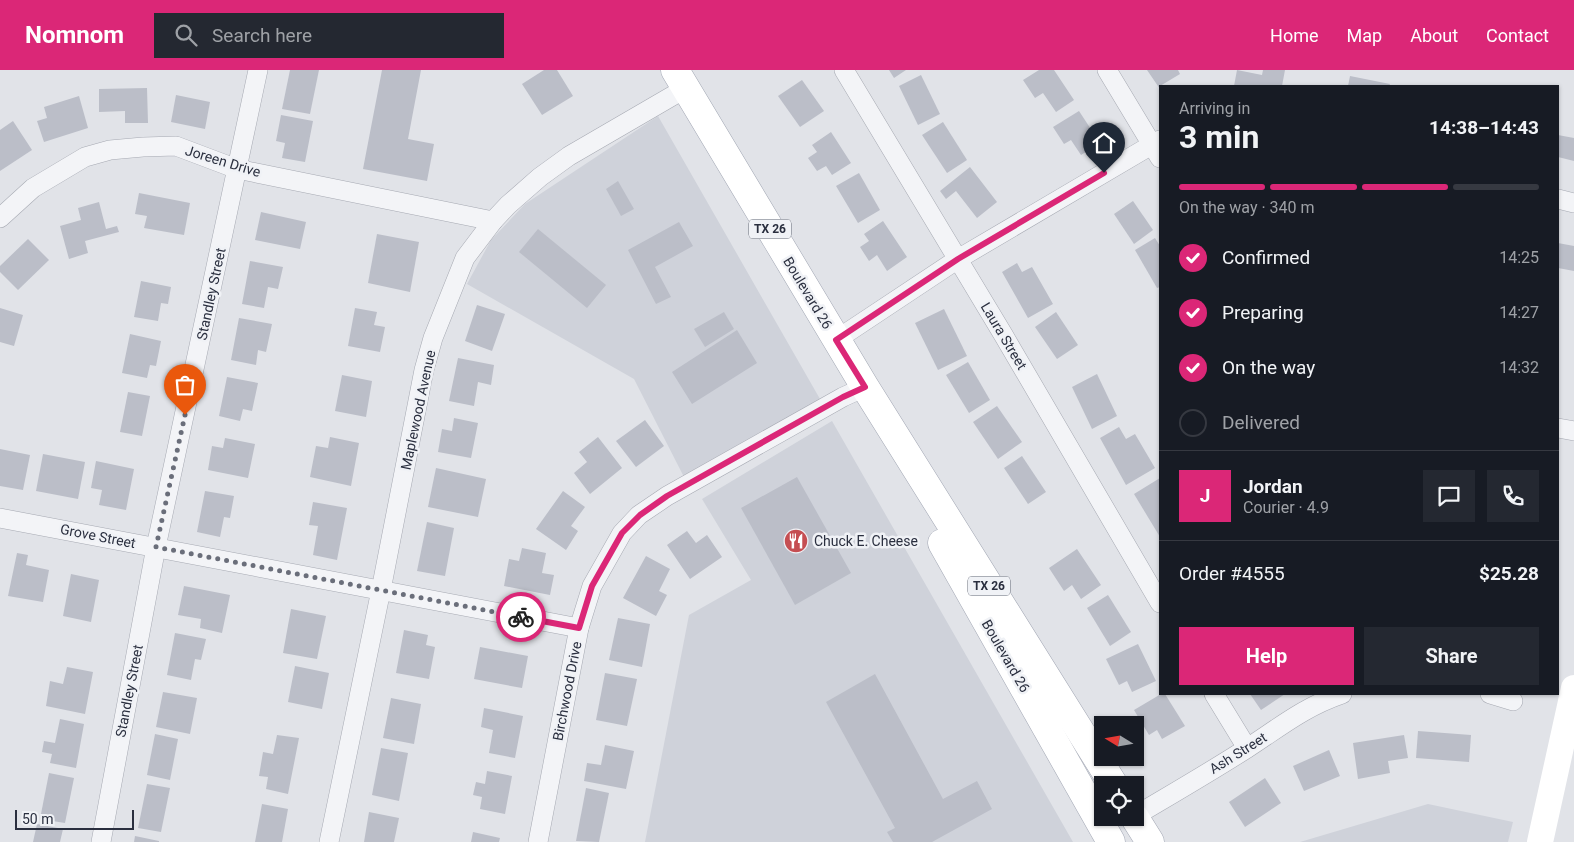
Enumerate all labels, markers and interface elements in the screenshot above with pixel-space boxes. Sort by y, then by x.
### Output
search box [154,13,504,58]
text: Nomnom [25,21,124,49]
icon: search [172,21,200,49]
text: Search here [212,24,312,47]
text: Home [1270,25,1319,46]
text: Map [1347,25,1382,46]
text: About [1410,25,1458,46]
text: Contact [1486,25,1549,46]
text: Arriving in [1179,99,1250,118]
text: 14:38–14:43 [1429,116,1539,139]
text: 3 min [1179,118,1259,156]
pin [1083,122,1125,173]
icon: home [1090,129,1118,157]
street label: Joreen Drive [183,142,263,180]
text: On the way · 340 m [1179,198,1315,217]
road number: TX 26 [749,220,791,238]
icon: check [1179,244,1207,272]
street label: Standley Street [193,246,229,342]
text: Confirmed [1222,246,1310,269]
text: 14:25 [1499,248,1539,267]
street label: Boulevard 26 [780,254,836,332]
icon: check [1179,299,1207,327]
street label: Laura Street [978,300,1030,373]
text: Preparing [1222,301,1304,324]
text: 14:27 [1499,303,1539,322]
street label: Maplewood Avenue [397,349,439,471]
icon: check [1179,354,1207,382]
text: On the way [1222,356,1315,379]
text: 14:32 [1499,358,1539,377]
pin [164,364,206,415]
icon: bag [171,371,199,399]
text: Delivered [1222,411,1300,434]
button: chat [1423,470,1475,522]
button: phone [1487,470,1539,522]
text: Jordan [1243,475,1303,498]
text: J [1200,484,1210,507]
text: Courier · 4.9 [1243,498,1329,517]
street label: Grove Street [59,521,138,551]
restaurant icon: Chuck E. Cheese [783,528,809,554]
place label: Chuck E. Cheese [814,533,918,549]
text: Order #4555 [1179,562,1285,585]
text: $25.28 [1479,562,1539,585]
road number: TX 26 [968,576,1010,596]
courier [496,592,546,642]
icon: bike [507,603,535,631]
street label: Boulevard 26 [979,617,1033,695]
button: Help [1179,627,1354,685]
button: Share [1364,627,1539,685]
street label: Birchwood Drive [550,640,584,742]
street label: Standley Street [112,643,146,739]
north arrow [1094,716,1144,766]
map controls [1094,716,1144,826]
street label: Ash Street [1206,729,1270,777]
button: locate [1094,776,1144,826]
scale bar [15,807,134,830]
text: 50 m [22,811,54,827]

